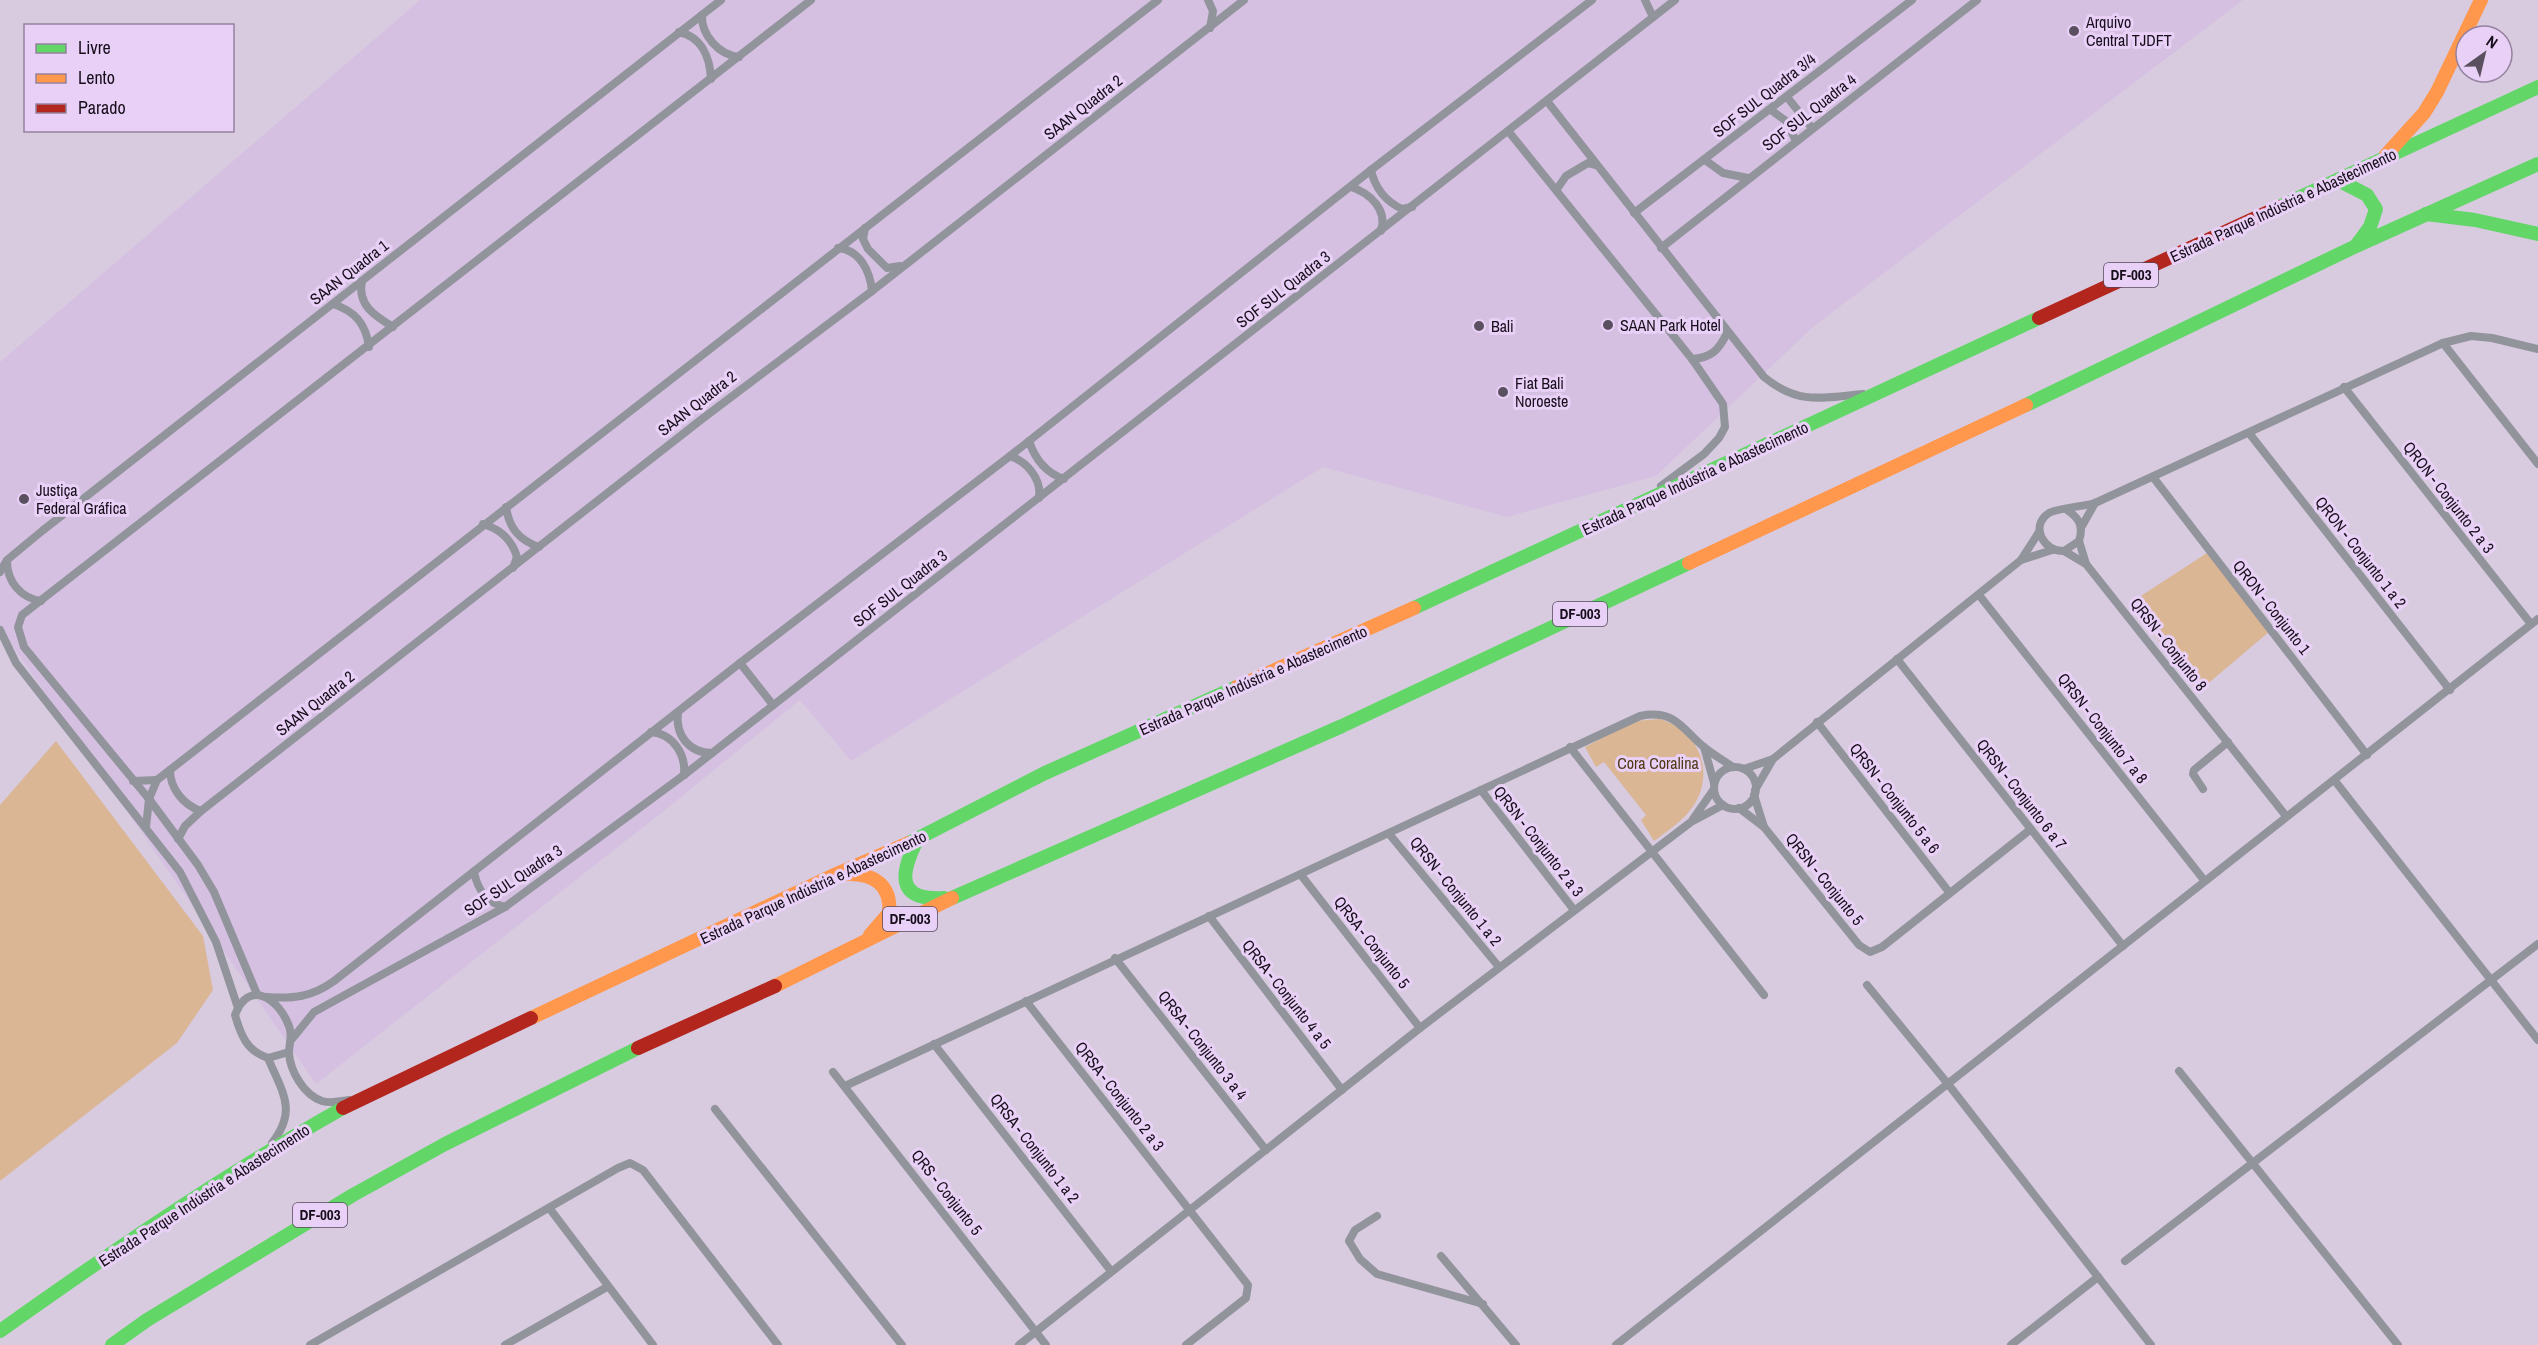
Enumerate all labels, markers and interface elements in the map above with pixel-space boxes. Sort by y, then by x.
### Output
place label: Arquivo Central TJDFT [2085,11,2172,51]
legend [24,24,234,132]
marker: Arquivo Central TJDFT [2067,24,2081,38]
north arrow [2454,24,2514,84]
text: N [2482,30,2502,53]
text: Livre [78,35,111,60]
street label: SOF SUL Quadra 3/4 [1708,48,1820,142]
text: Lento [78,65,115,90]
street label: SOF SUL Quadra 4 [1757,68,1861,156]
street label: SAAN Quadra 2 [1039,69,1127,145]
text: Parado [78,95,126,120]
street label: Estrada Parque Indústria e Abastecimento [2166,143,2400,267]
street label: SAAN Quadra 1 [305,234,393,310]
street label: SOF SUL Quadra 3 [1231,245,1335,333]
road number: DF-003 [2104,263,2158,287]
place label: SAAN Park Hotel [1620,314,1721,336]
place label: Bali [1491,315,1514,337]
marker: SAAN Park Hotel [1601,318,1615,332]
marker: Bali [1472,319,1486,333]
street label: SAAN Quadra 2 [653,365,741,441]
place label: Fiat Bali Noroeste [1515,372,1568,412]
marker: Fiat Bali Noroeste [1496,385,1510,399]
street label: Estrada Parque Indústria e Abastecimento [1578,416,1812,540]
street label: QRON - Conjunto 2 a 3 [2398,436,2500,558]
place label: Justiça Federal Gráfica [36,479,127,519]
street label: QRON - Conjunto 1 a 2 [2310,491,2412,613]
marker: Justiça Federal Gráfica [17,492,31,506]
street label: SOF SUL Quadra 3 [848,544,952,632]
street label: QRON - Conjunto 1 [2228,555,2316,659]
street label: QRSN - Conjunto 8 [2126,593,2212,695]
road number: DF-003 [1553,602,1607,626]
street label: Estrada Parque Indústria e Abastecimento [1136,620,1370,740]
street label: SAAN Quadra 2 [271,665,359,741]
street label: QRSN - Conjunto 7 a 8 [2053,668,2153,788]
street label: QRSN - Conjunto 6 a 7 [1972,734,2072,854]
street label: QRSN - Conjunto 5 a 6 [1845,738,1945,858]
park label: Cora Coralina [1617,752,1700,774]
street label: QRSN - Conjunto 2 a 3 [1489,781,1589,901]
street label: Estrada Parque Indústria e Abastecimento [696,825,930,949]
street label: QRSN - Conjunto 5 [1781,828,1869,930]
street label: QRSN - Conjunto 1 a 2 [1405,832,1507,950]
street label: SOF SUL Quadra 3 [460,839,566,921]
street label: QRSA - Conjunto 5 [1329,891,1415,993]
road number: DF-003 [883,907,937,931]
street label: QRSA - Conjunto 4 a 5 [1237,935,1337,1053]
street label: QRSA - Conjunto 3 a 4 [1153,986,1253,1104]
street label: QRSA - Conjunto 2 a 3 [1070,1037,1170,1155]
street label: QRSA - Conjunto 1 a 2 [985,1089,1085,1207]
street label: Estrada Parque Indústria e Abastecimento [94,1118,314,1272]
street label: QRS - Conjunto 5 [906,1144,988,1240]
road number: DF-003 [293,1203,347,1227]

